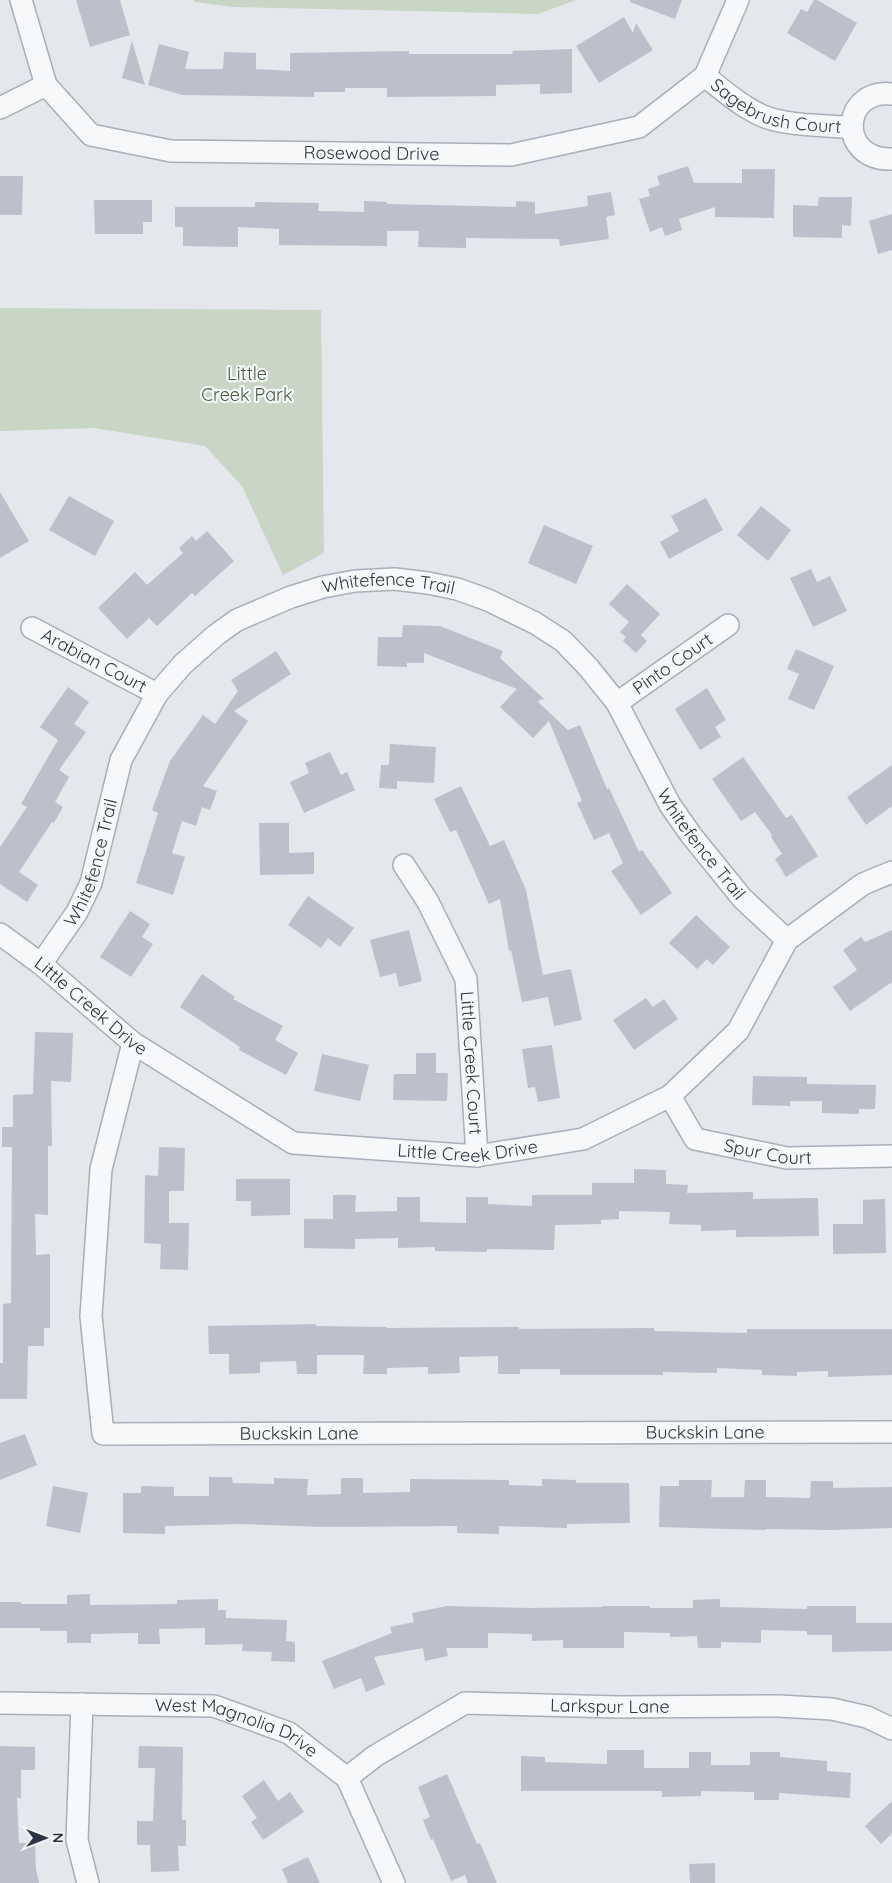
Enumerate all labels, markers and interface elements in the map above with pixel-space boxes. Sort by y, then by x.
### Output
street label: Sagebrush Court [706,73,842,138]
street label: Rosewood Drive [303,141,440,165]
park label: Little Creek Park [201,362,293,406]
street label: Whitefence Trail [320,567,457,599]
street label: Arabian Court [37,623,151,698]
street label: Pinto Court [628,627,717,700]
street label: Whitefence Trail [652,784,751,904]
street label: Whitefence Trail [58,796,122,931]
street label: Little Creek Drive [30,951,152,1060]
street label: Little Creek Court [456,990,488,1135]
street label: Spur Court [722,1133,812,1169]
street label: Little Creek Drive [397,1134,539,1167]
street label: Buckskin Lane [645,1420,765,1444]
street label: Buckskin Lane [239,1421,359,1445]
street label: West Magnolia Drive [155,1693,323,1762]
street label: Larkspur Lane [550,1693,670,1718]
north arrow [20,1813,70,1863]
text: N [49,1833,67,1843]

